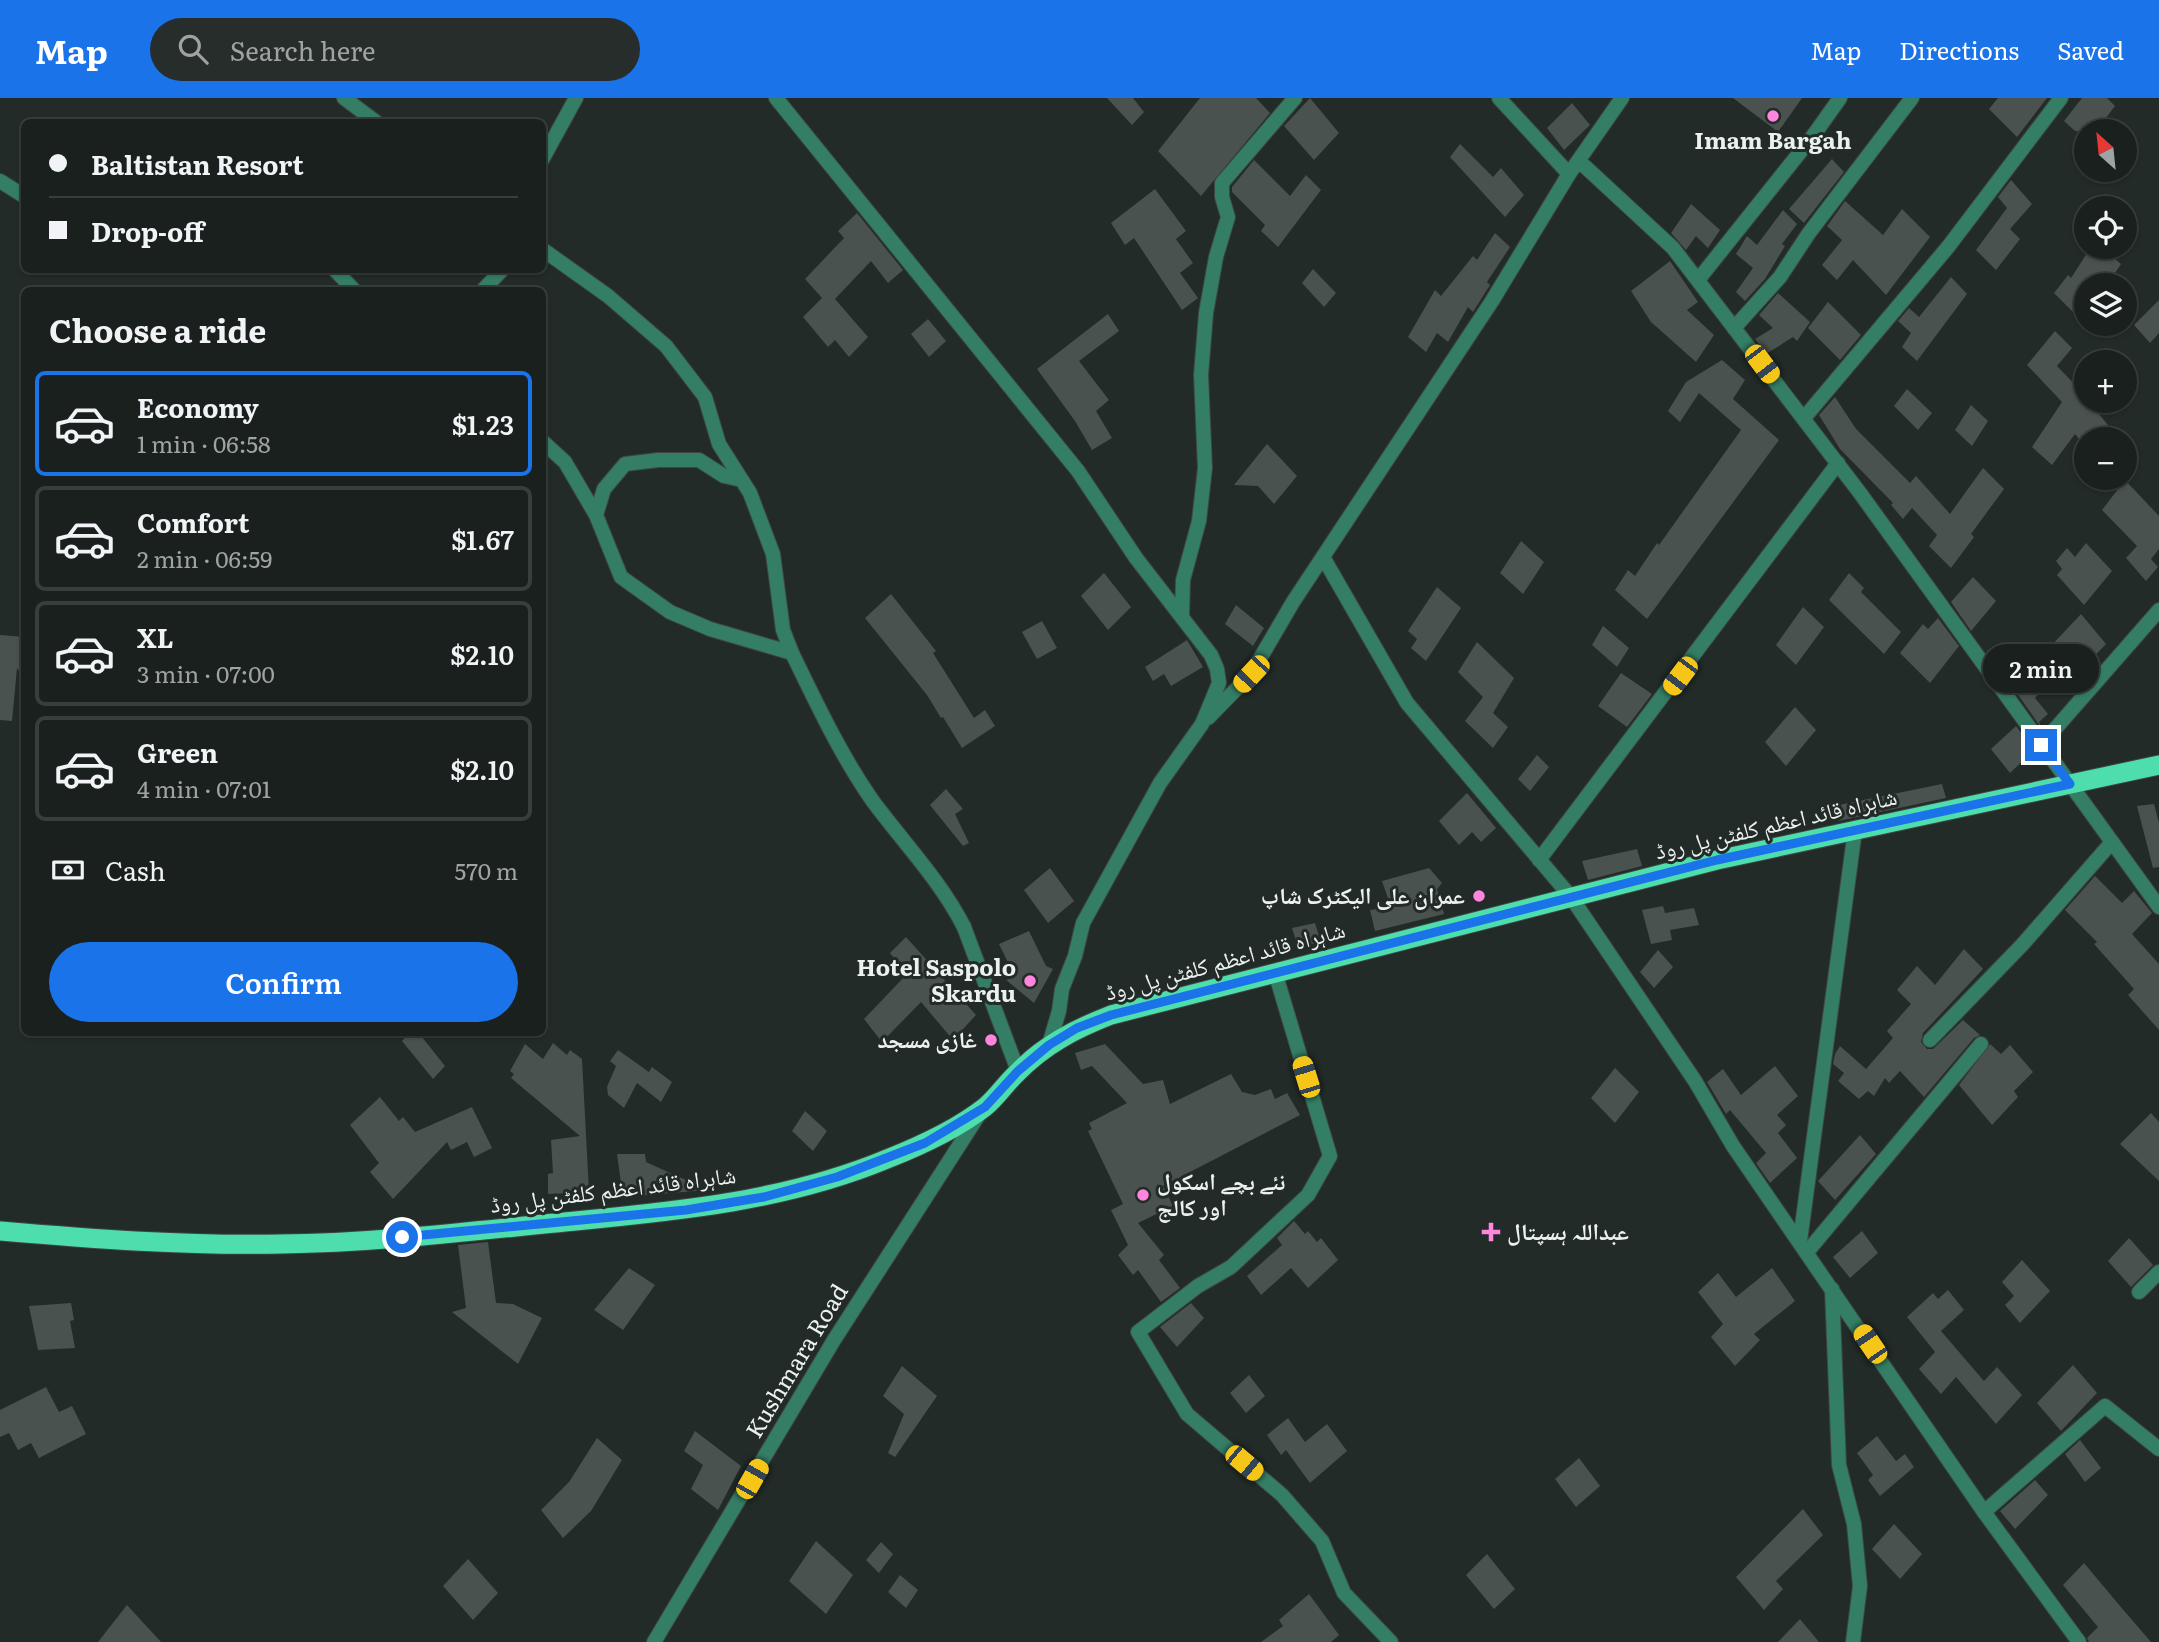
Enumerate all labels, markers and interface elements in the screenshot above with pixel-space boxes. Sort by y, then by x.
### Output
search box [150,18,640,81]
text: Map [35,25,108,74]
icon: search [174,30,212,68]
text: Search here [230,30,376,69]
text: Map [1810,32,1861,67]
text: Directions [1899,32,2019,67]
text: Saved [2057,32,2124,67]
marker: Imam Bargah [1765,108,1781,124]
north arrow [2074,119,2137,182]
map controls [2074,119,2137,490]
place label: Imam Bargah [1694,122,1852,156]
text: Baltistan Resort [91,144,304,183]
button: locate [2074,196,2137,259]
text: Drop-off [91,211,204,250]
button: layers [2074,273,2137,336]
text: Choose a ride [49,305,266,353]
car [1741,341,1784,387]
button: + [2074,350,2137,413]
text: Economy [137,387,259,426]
icon: car [53,392,116,455]
text: $1.23 [452,404,514,443]
text: 1 min · 06:58 [137,426,271,460]
button: − [2074,427,2137,490]
text: Comfort [137,502,249,541]
icon: car [53,507,116,570]
text: $1.67 [451,519,514,558]
text: 2 min · 06:59 [137,541,272,575]
text: XL [137,617,174,656]
icon: car [53,622,116,685]
text: $2.10 [450,634,514,673]
callout: 2 min [1983,644,2099,692]
car [1229,651,1274,697]
text: 2 min [2009,651,2073,685]
car [1659,653,1702,699]
text: 3 min · 07:00 [137,656,275,690]
route end [2025,729,2057,761]
text: Green [137,732,218,771]
icon: car [53,737,116,800]
text: $2.10 [450,749,514,788]
text: 4 min · 07:01 [137,771,271,805]
street label: شاہراہ قائد اعظم کلفٹن پل روڈ [1651,778,1900,867]
text: Cash [105,850,166,889]
icon: cash [49,851,87,889]
text: 570 m [455,853,518,887]
place label: عمران علی الیکٹرک شاپ [1261,877,1465,911]
marker: عمران علی الیکٹرک شاپ [1471,888,1487,904]
street label: شاہراہ قائد اعظم کلفٹن پل روڈ [1101,911,1349,1008]
button: Confirm [49,942,518,1022]
place label: Hotel Saspolo Skardu [856,949,1016,1009]
marker: Hotel Saspolo Skardu [1022,973,1038,989]
place label: غازی مسجد [877,1021,977,1055]
marker: غازی مسجد [983,1032,999,1048]
car [1290,1054,1323,1100]
street label: شاہراہ قائد اعظم کلفٹن پل روڈ [488,1156,738,1221]
place label: نئے بچے اسکول اور کالج [1157,1163,1285,1223]
marker: نئے بچے اسکول اور کالج [1135,1187,1151,1203]
place label: عبداللہ ہسپتال [1507,1213,1629,1247]
route start [386,1221,418,1253]
marker: عبداللہ ہسپتال [1481,1222,1501,1242]
street label: Kushmara Road [736,1276,855,1443]
car [1850,1321,1891,1367]
car [1222,1441,1267,1485]
car [733,1456,772,1502]

